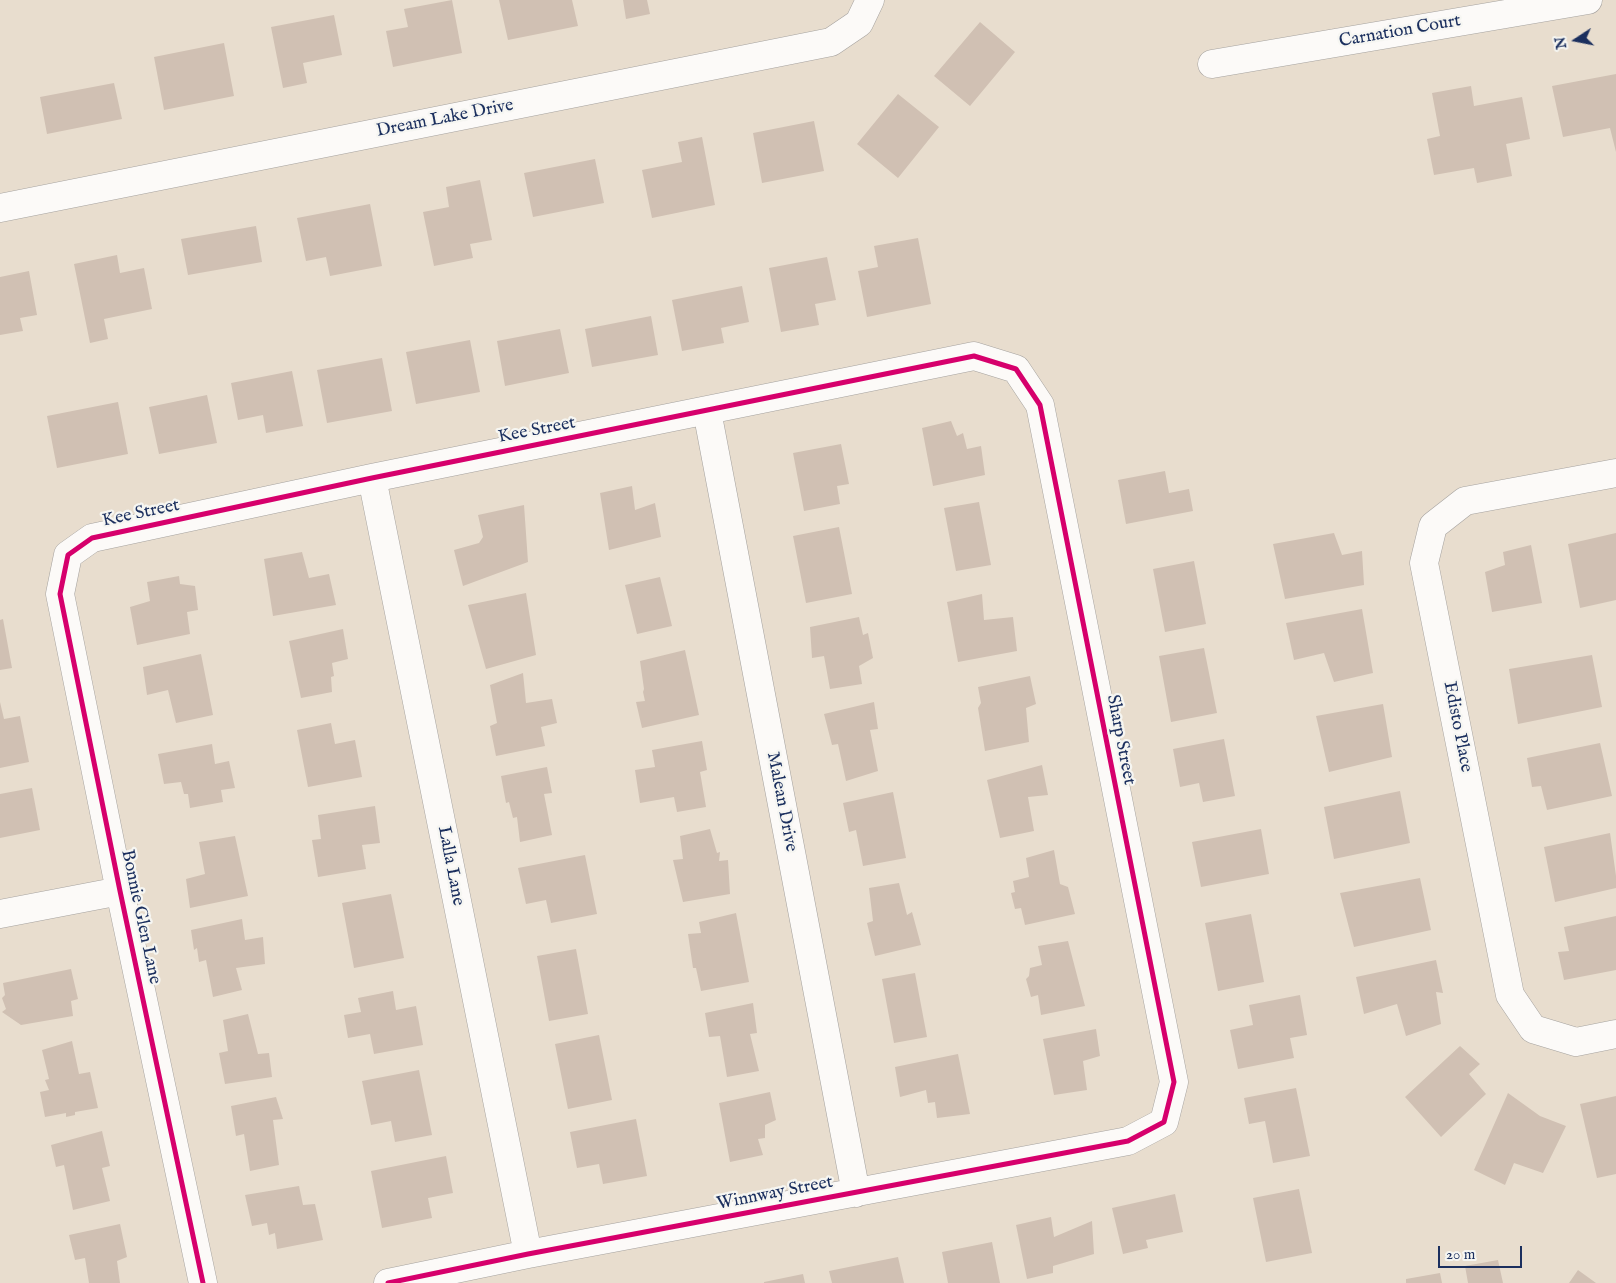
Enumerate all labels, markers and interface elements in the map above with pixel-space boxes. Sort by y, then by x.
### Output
street label: Carnation Court [1337,11,1463,53]
north arrow [1551,15,1601,65]
text: N [1551,35,1571,51]
street label: Dream Lake Drive [375,95,515,143]
street label: Kee Street [497,413,577,449]
street label: Kee Street [101,495,181,533]
street label: Edisto Place [1438,680,1476,774]
street label: Sharp Street [1101,693,1139,787]
street label: Malean Drive [761,750,801,854]
street label: Lalla Lane [432,824,468,908]
street label: Bonnie Glen Lane [115,848,165,986]
street label: Winnway Street [715,1172,835,1216]
scale bar [1441,1236,1525,1268]
text: 20 m [1446,1245,1475,1264]

